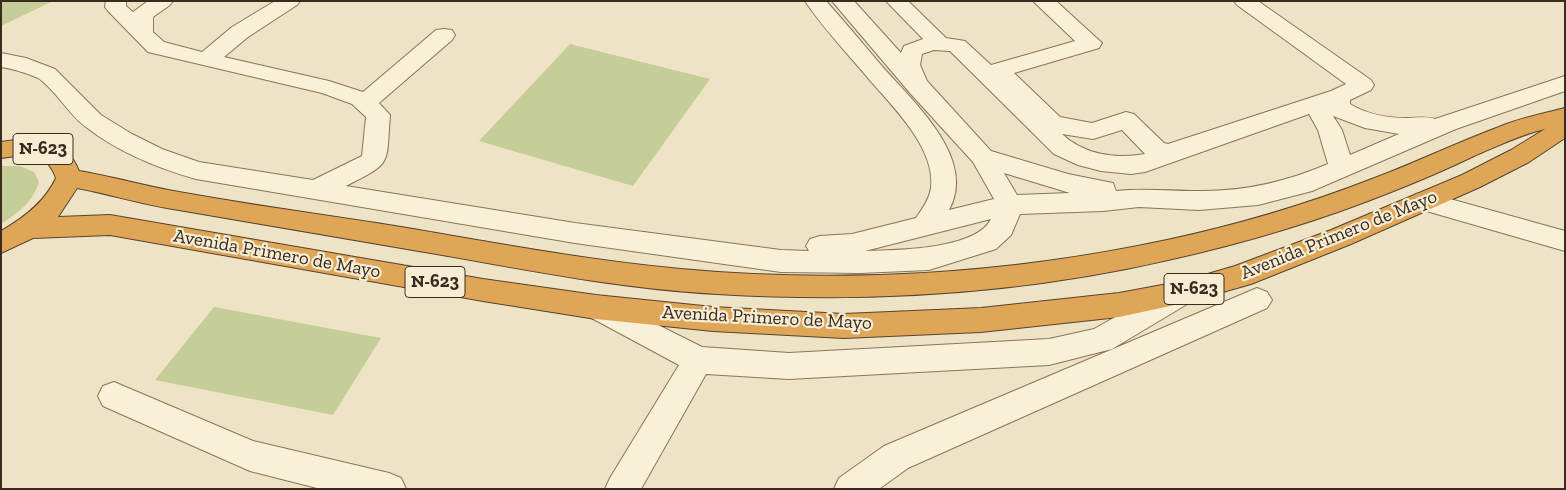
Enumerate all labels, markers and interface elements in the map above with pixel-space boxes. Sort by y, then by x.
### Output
road number: N-623 [13,134,73,164]
street label: Avenida Primero de Mayo [1238,185,1440,285]
street label: Avenida Primero de Mayo [172,225,382,283]
road number: N-623 [405,266,465,298]
road number: N-623 [1164,274,1224,304]
street label: Avenida Primero de Mayo [662,301,872,335]

